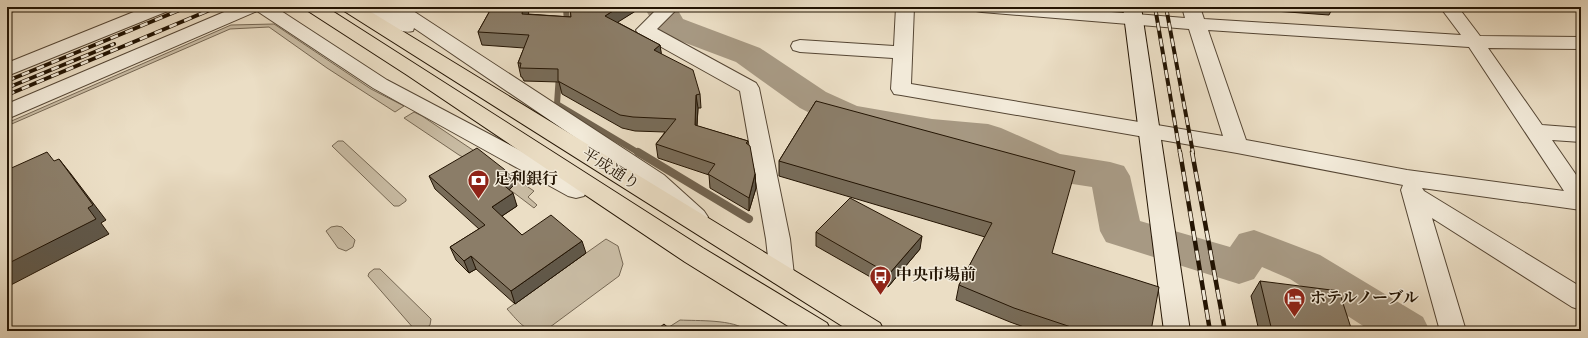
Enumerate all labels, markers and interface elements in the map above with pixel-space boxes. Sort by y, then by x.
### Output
street label: 平成通り [577,143,643,197]
bank icon: 足利銀行 [465,167,491,200]
place label: 足利銀行 [494,169,558,192]
bus stop icon: 中央市場前 [867,263,893,296]
place label: 中央市場前 [896,265,976,288]
hotel icon: ホテルノーブル [1281,286,1307,319]
place label: ホテルノーブル [1310,288,1419,311]

